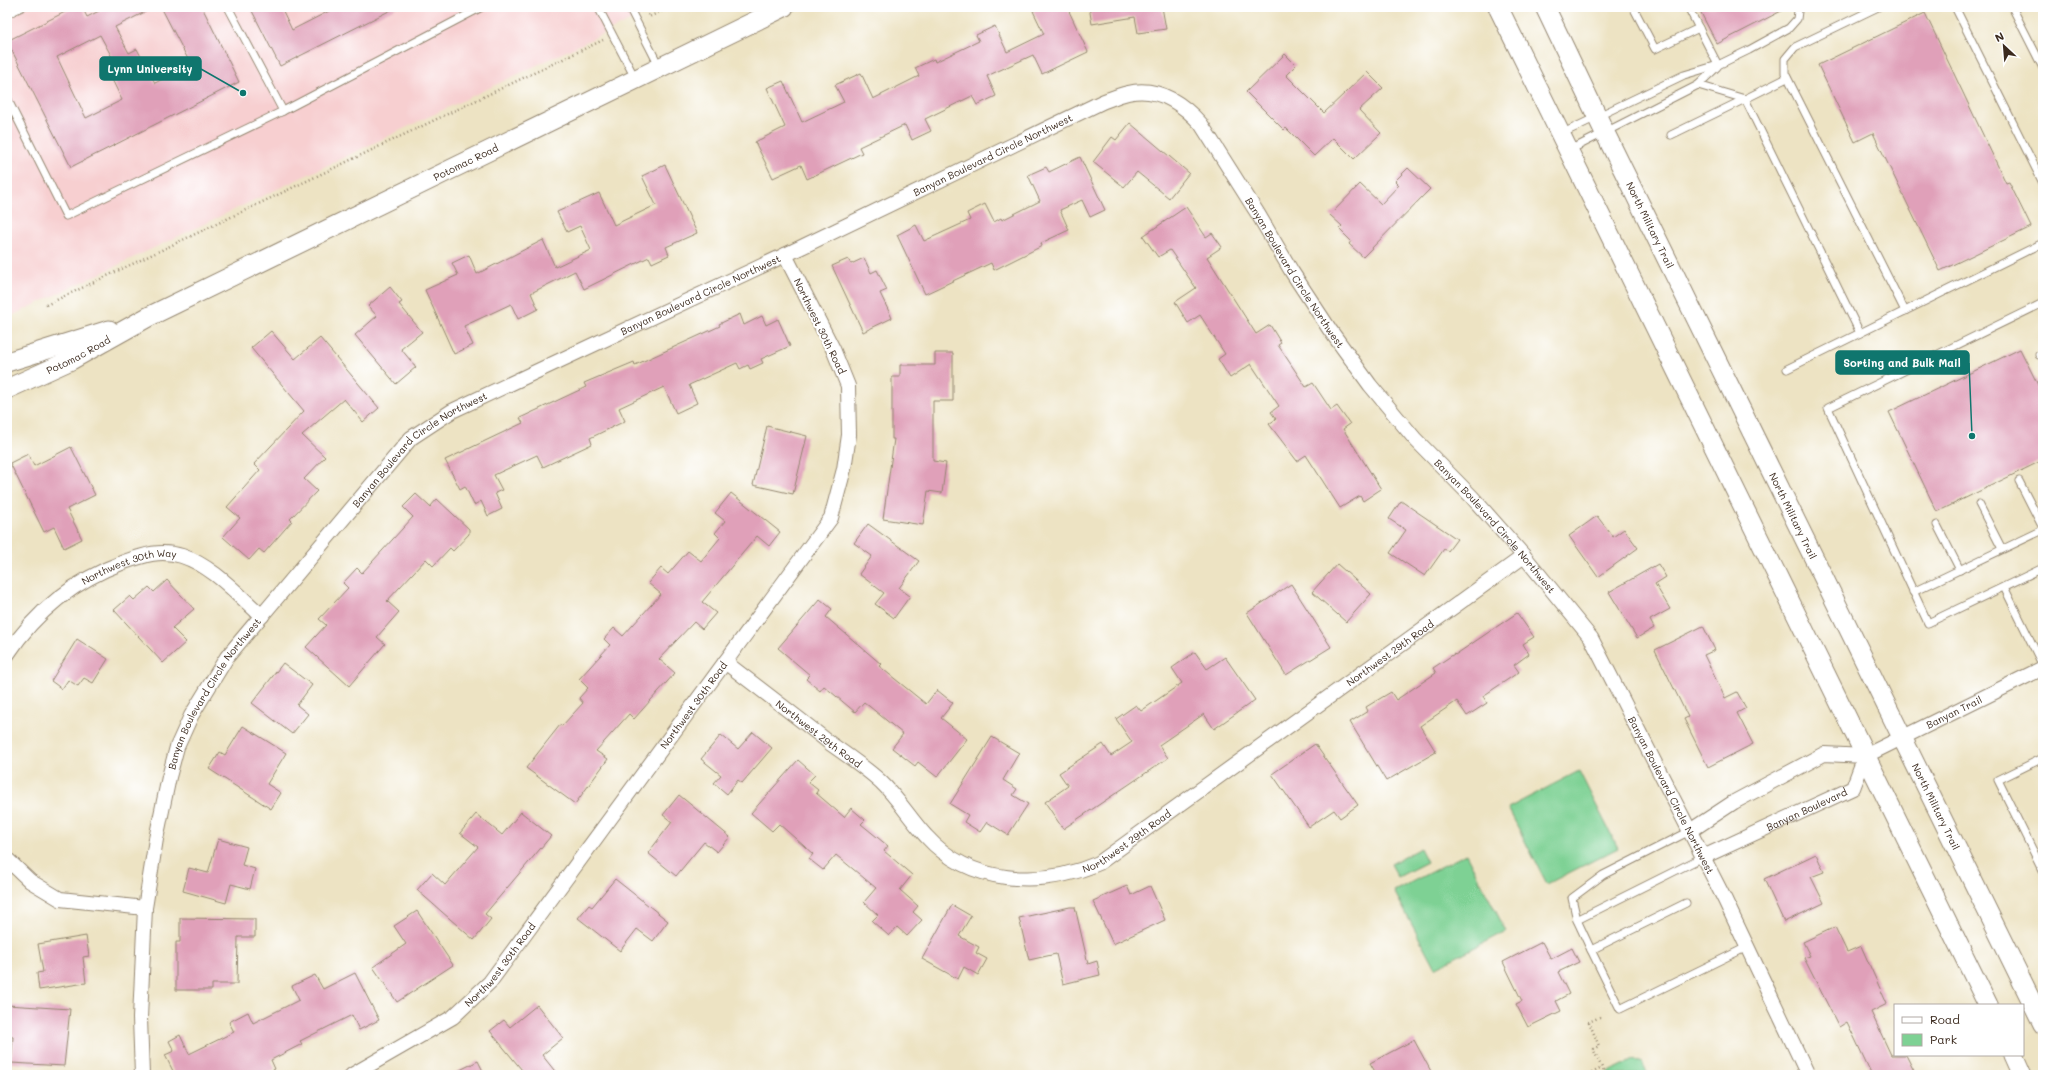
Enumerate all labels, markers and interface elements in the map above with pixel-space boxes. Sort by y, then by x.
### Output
north arrow [1984,26,2024,66]
text: N [1992,28,2006,45]
callout: Lynn University [100,57,201,80]
text: Lynn University [107,61,193,76]
street label: Banyan Boulevard Circle Northwest [911,110,1075,199]
street label: Potomac Road [431,140,501,184]
street label: North Military Trail [1623,179,1677,271]
street label: Banyan Boulevard Circle Northwest [1242,195,1348,351]
street label: Banyan Boulevard Circle Northwest [618,251,783,338]
street label: Northwest 30th Road [791,276,849,376]
street label: Potomac Road [44,332,113,377]
callout: Sorting and Bulk Mail [1836,351,1969,374]
text: Sorting and Bulk Mail [1843,355,1961,370]
street label: Banyan Boulevard Circle Northwest [349,389,489,510]
street label: Banyan Boulevard Circle Northwest [1431,456,1559,596]
street label: North Military Trail [1766,470,1820,561]
street label: Northwest 30th Way [79,546,178,588]
street label: Banyan Boulevard Circle Northwest [164,615,264,771]
street label: Northwest 29th Road [1343,617,1436,689]
street label: Northwest 30th Road [657,659,730,752]
street label: Banyan Trail [1924,692,1984,732]
street label: Northwest 29th Road [773,696,865,771]
street label: Banyan Boulevard Circle Northwest [1625,714,1717,876]
street label: North Military Trail [1909,761,1963,852]
street label: Banyan Boulevard [1764,785,1849,834]
street label: Northwest 29th Road [1080,806,1174,876]
street label: Northwest 30th Road [461,920,538,1010]
legend [1894,1004,2024,1056]
text: Road [1930,1011,1960,1027]
text: Park [1930,1031,1957,1047]

